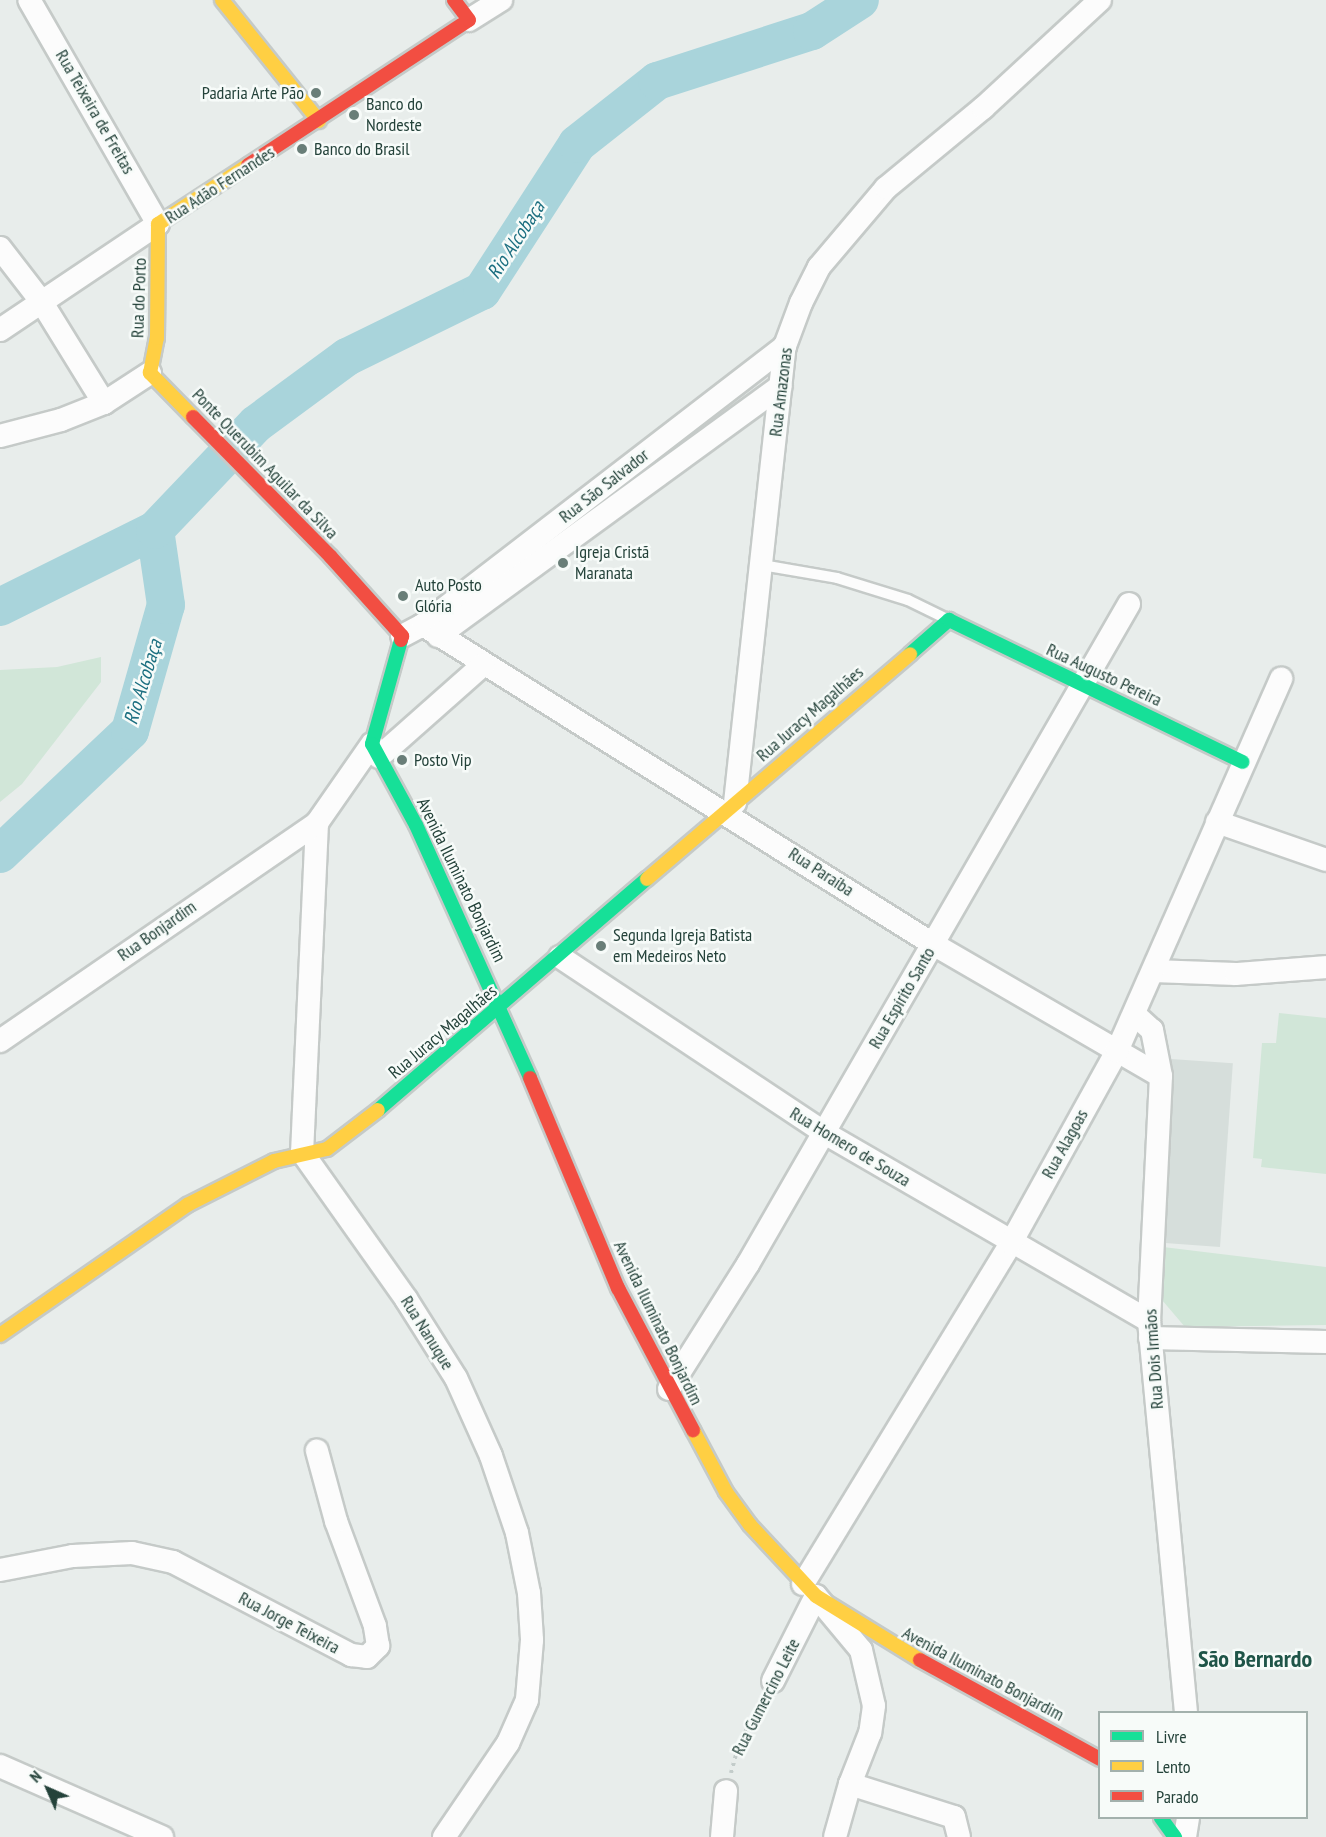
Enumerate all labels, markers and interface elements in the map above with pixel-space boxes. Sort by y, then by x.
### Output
street label: Rua Teixeira de Freitas [51,46,139,178]
place label: Padaria Arte Pão [201,82,304,104]
marker: Padaria Arte Pão [309,86,323,100]
place label: Banco do Nordeste [366,94,423,136]
marker: Banco do Nordeste [347,108,361,122]
place label: Banco do Brasil [314,138,409,160]
street label: Rua Adão Fernandes [161,141,279,229]
marker: Banco do Brasil [295,142,309,156]
water label: Rio Alcobaça [482,196,550,284]
street label: Rua do Porto [127,258,151,338]
street label: Rua Amazonas [765,346,797,438]
street label: Ponte Querubim Aguilar da Silva [187,384,343,544]
street label: Rua São Salvador [555,444,653,528]
place label: Igreja Cristã Maranata [575,542,649,584]
marker: Igreja Cristã Maranata [556,556,570,570]
place label: Auto Posto Glória [415,575,482,618]
marker: Auto Posto Glória [396,589,410,603]
water label: Rio Alcobaça [119,636,167,728]
street label: Rua Augusto Pereira [1043,639,1165,711]
street label: Rua Juracy Magalhães [752,662,868,766]
place label: Posto Vip [414,749,472,771]
marker: Posto Vip [395,753,409,767]
street label: Avenida Iluminato Bonjardim [412,794,510,966]
street label: Rua Paraíba [784,843,858,901]
street label: Rua Bonjardim [114,896,200,966]
place label: Segunda Igreja Batista em Medeiros Neto [613,925,752,968]
marker: Segunda Igreja Batista em Medeiros Neto [594,939,608,953]
street label: Rua Espírito Santo [864,943,940,1053]
street label: Rua Juracy Magalhães [384,980,502,1084]
street label: Rua Homero de Souza [786,1103,914,1191]
street label: Rua Alagoas [1037,1105,1093,1183]
street label: Avenida Iluminato Bonjardim [609,1237,707,1409]
street label: Rua Nanuque [396,1292,458,1374]
street label: Rua Dois Irmãos [1140,1308,1168,1410]
street label: Rua Jorge Teixeira [235,1587,343,1659]
street label: Avenida Iluminato Bonjardim [899,1622,1067,1726]
street label: Rua Gumercino Leite [727,1635,805,1759]
district label: São Bernardo [1198,1645,1312,1673]
legend [1098,1711,1308,1819]
text: Livre [1156,1725,1187,1748]
text: Lento [1156,1755,1191,1778]
north arrow [18,1759,78,1819]
text: N [25,1766,45,1786]
text: Parado [1156,1785,1199,1808]

